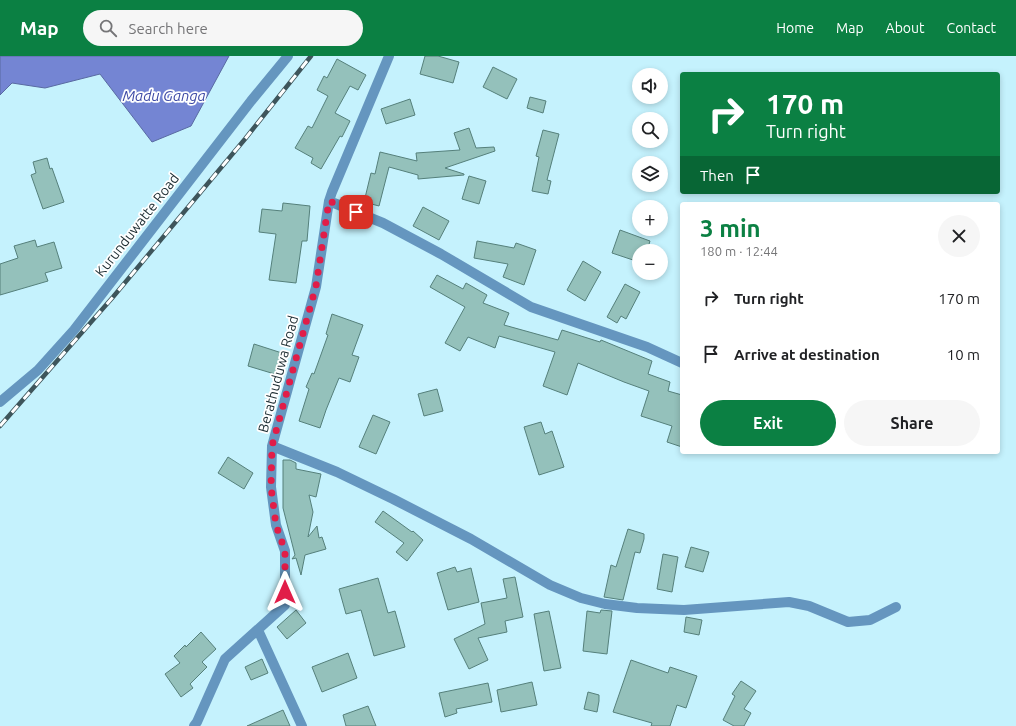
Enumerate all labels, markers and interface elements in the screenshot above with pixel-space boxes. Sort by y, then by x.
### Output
search box [83,10,363,46]
text: Map [20,17,59,39]
icon: search [97,17,119,39]
text: Search here [129,20,208,37]
text: Home [776,20,814,36]
text: Map [836,20,864,36]
text: About [886,20,925,36]
text: Contact [947,20,996,36]
map controls [632,68,668,280]
button: sound [632,68,668,104]
water label: Madu Ganga [122,87,206,104]
icon: right [700,88,752,140]
text: 170 m [766,88,844,119]
button: search [632,112,668,148]
text: Turn right [766,121,846,141]
button: layers [632,156,668,192]
icon: arrive [742,164,764,186]
text: Then [700,167,734,184]
street label: Kurunduwatte Road [92,170,182,280]
pin [339,195,373,229]
button: + [632,200,668,236]
icon: arrive [345,201,367,223]
text: 3 min [700,215,761,242]
button: close [938,215,980,257]
button: − [632,244,668,280]
text: 180 m · 12:44 [700,244,778,258]
icon: right [700,287,722,309]
text: Turn right [734,290,804,307]
text: 170 m [938,290,980,307]
street label: Berathuduwa Road [255,314,301,434]
icon: arrive [700,343,722,365]
text: Arrive at destination [734,346,880,363]
text: 10 m [947,346,980,363]
button: Exit [700,400,836,446]
button: Share [844,400,980,446]
position arrow [264,571,306,613]

